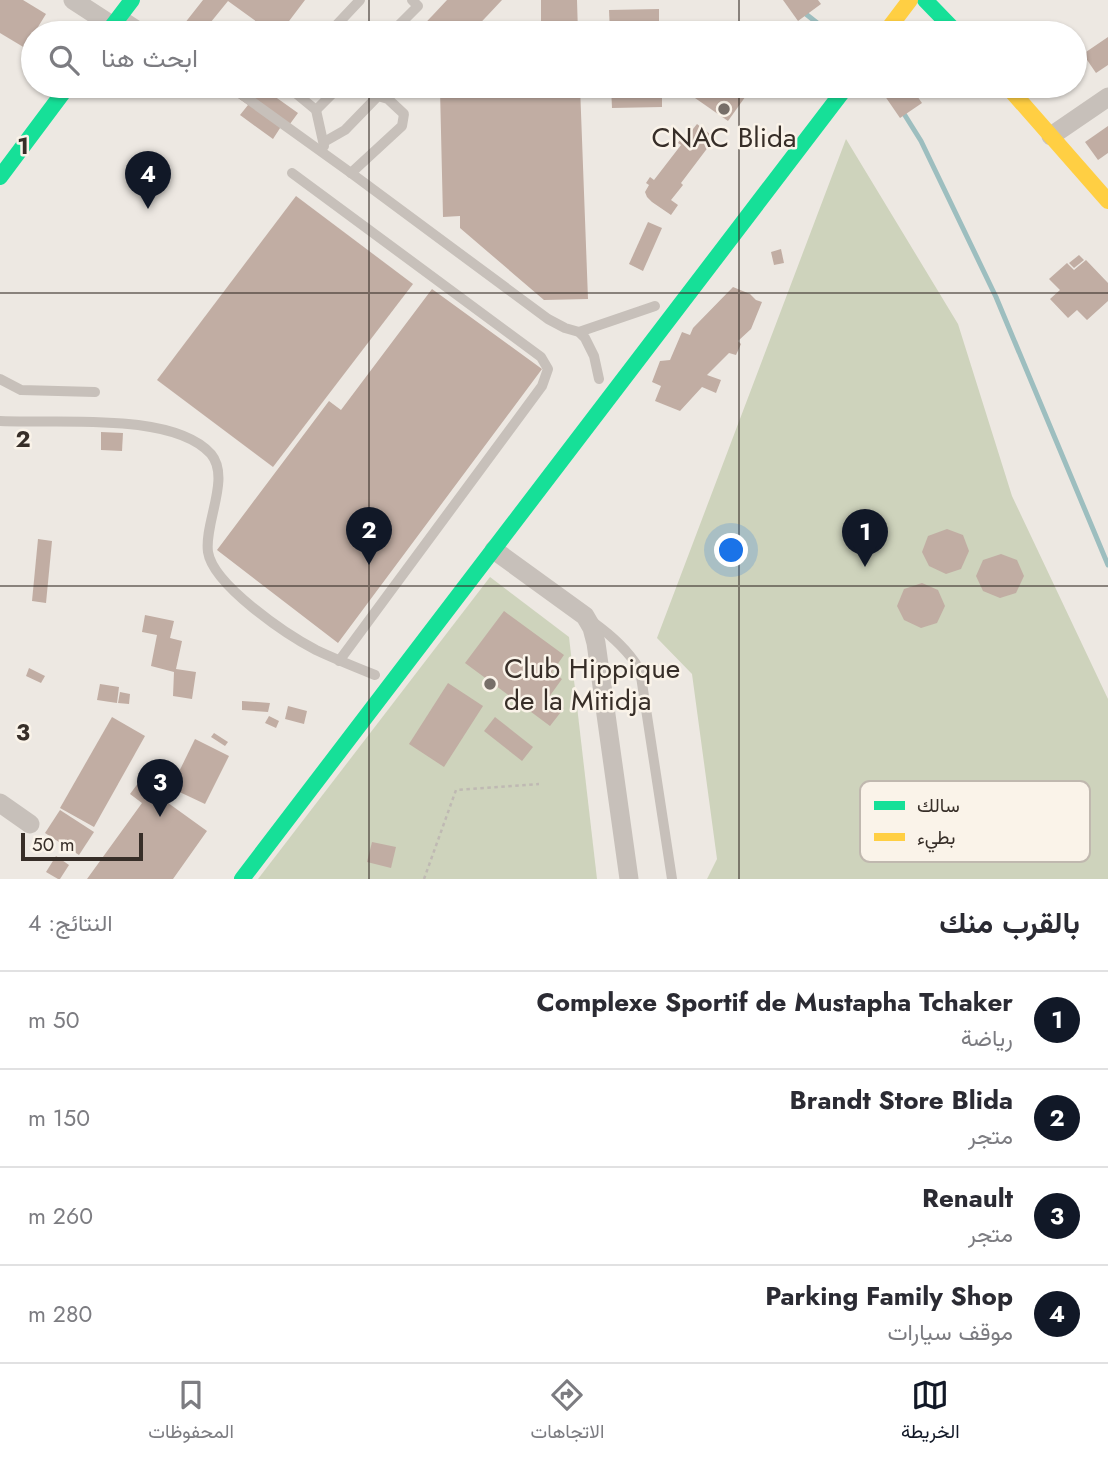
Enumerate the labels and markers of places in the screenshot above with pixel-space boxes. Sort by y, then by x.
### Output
marker: CNAC Blida [716,101,732,117]
place label: CNAC Blida [652,117,796,158]
pin: 4 [125,151,171,209]
pin: 2 [346,507,392,565]
pin: 1 [842,509,888,567]
place label: Club Hippique de la Mitidja [504,648,680,721]
marker: Club Hippique de la Mitidja [482,676,498,692]
pin: 3 [137,759,183,817]

